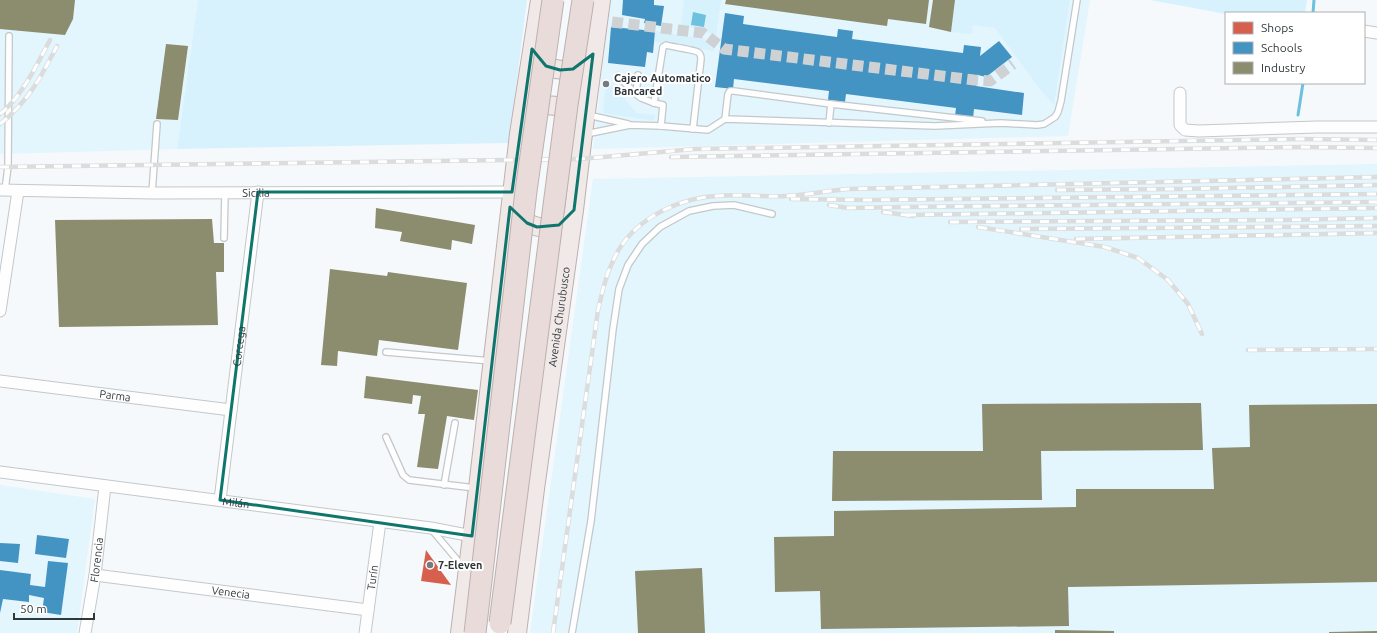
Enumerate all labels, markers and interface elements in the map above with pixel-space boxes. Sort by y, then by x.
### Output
legend [1225,12,1365,84]
text: Shops [1261,21,1293,34]
text: Schools [1261,41,1302,54]
text: Industry [1261,61,1306,74]
place label: Cajero Automatico Bancared [614,72,711,97]
marker: Cajero Automatico Bancared [601,79,611,89]
street label: Sicilia [242,187,270,199]
street label: Avenida Churubusco [546,266,572,368]
street label: Corcega [231,325,247,367]
street label: Parma [99,388,131,403]
street label: Milán [222,495,250,510]
street label: Florencia [88,537,105,583]
place label: 7-Eleven [438,559,483,571]
marker: 7-Eleven [425,560,435,570]
street label: Turín [365,564,380,591]
street label: Venecia [211,584,251,601]
scale bar [14,595,94,621]
text: 50 m [20,602,47,615]

